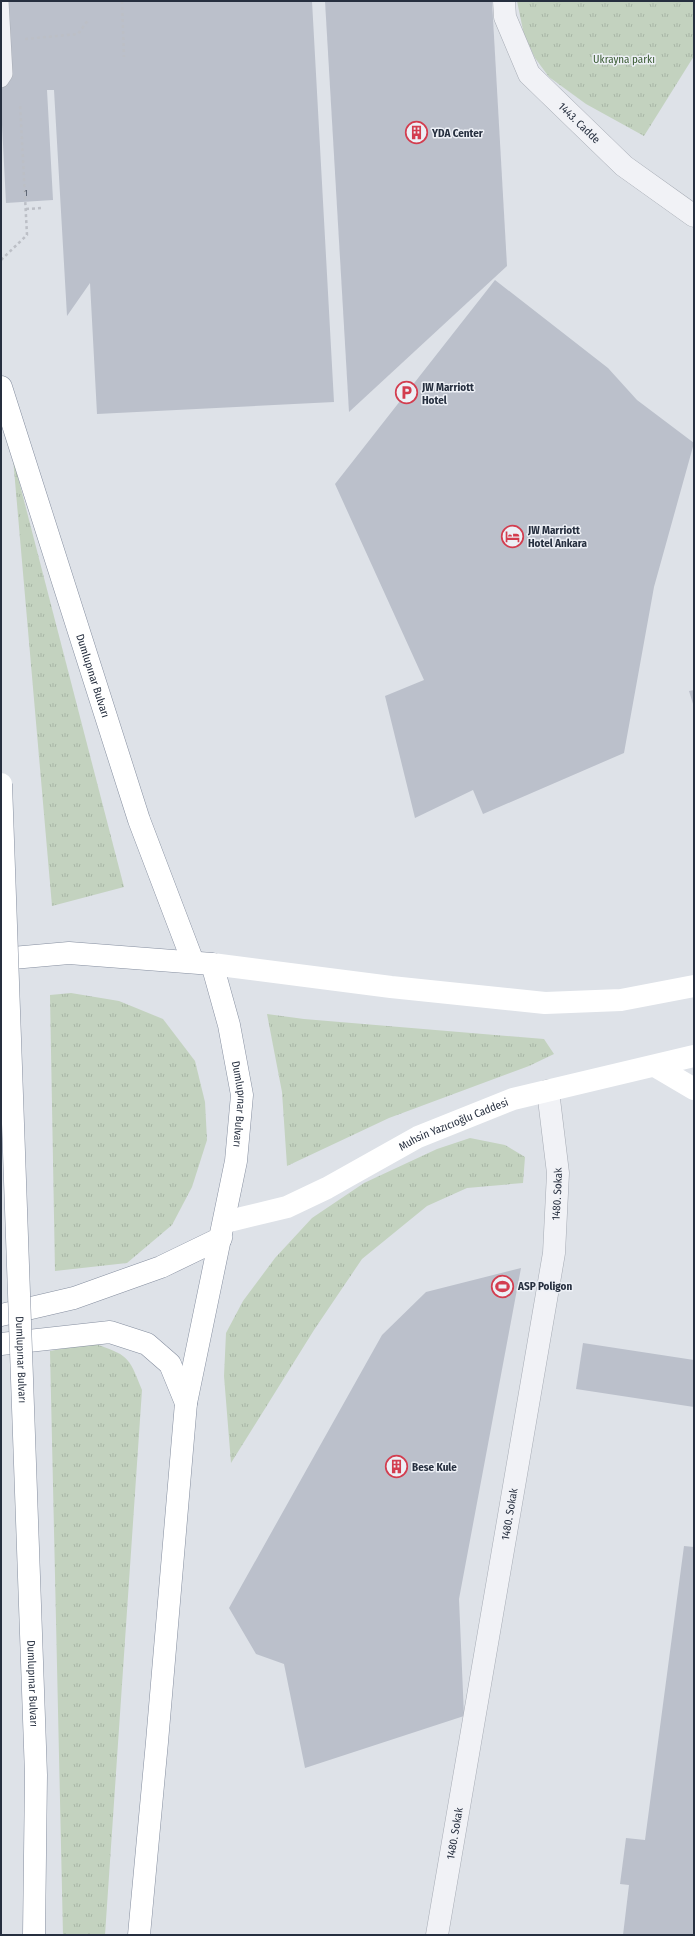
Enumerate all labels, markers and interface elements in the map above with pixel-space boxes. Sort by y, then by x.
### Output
park label: Ukrayna parkı [593,53,655,66]
street label: 1443. Cadde [556,100,603,146]
building icon: YDA Center [403,120,429,146]
place label: YDA Center [431,127,484,140]
house number: 1 [24,188,28,198]
parking icon: JW Marriott Hotel [393,380,419,406]
place label: JW Marriott Hotel [421,381,474,407]
hotel icon: JW Marriott Hotel Ankara [500,523,526,549]
place label: JW Marriott Hotel Ankara [527,524,587,550]
street label: Dumlupınar Bulvarı [73,632,112,719]
street label: Dumlupınar Bulvarı [229,1060,248,1148]
street label: Muhsin Yazıcıoğlu Caddesi [397,1096,510,1154]
street label: 1480. Sokak [550,1166,565,1221]
sports icon: ASP Poligon [489,1273,515,1299]
place label: ASP Poligon [517,1280,572,1293]
street label: Dumlupınar Bulvarı [13,1316,29,1403]
building icon: Bese Kule [383,1454,409,1480]
place label: Bese Kule [412,1461,457,1474]
street label: 1480. Sokak [499,1486,521,1541]
street label: Dumlupınar Bulvarı [24,1640,40,1727]
street label: 1480. Sokak [444,1806,466,1861]

